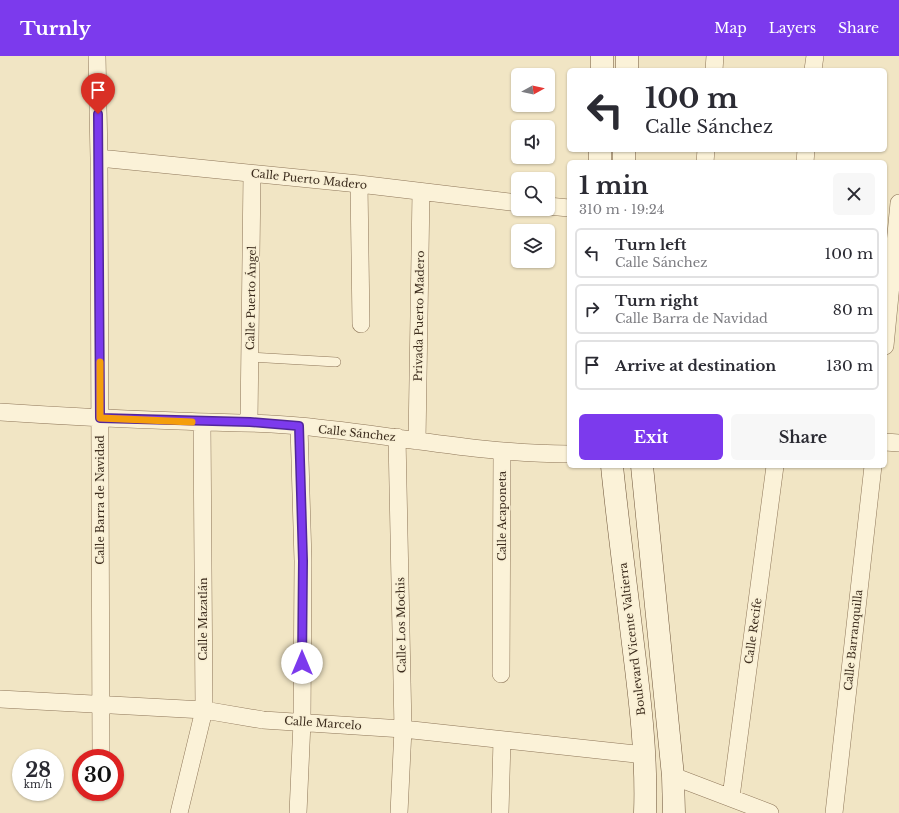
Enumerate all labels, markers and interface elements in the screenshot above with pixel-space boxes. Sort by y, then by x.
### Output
text: Turnly [20,17,91,40]
text: Map [714,19,747,37]
text: Layers [769,19,816,37]
text: Share [838,19,879,37]
north arrow [511,68,555,112]
map controls [511,68,555,268]
pin [81,73,115,114]
icon: arrive [87,79,109,101]
text: 100 m [645,81,738,116]
icon: left [579,84,631,136]
text: Calle Sánchez [645,116,773,138]
button: sound [511,120,555,164]
street label: Calle Puerto Madero [250,166,368,192]
text: 1 min [579,171,649,200]
button: search [511,172,555,216]
button: close [833,173,875,215]
text: 310 m · 19:24 [579,201,664,218]
button: layers [511,224,555,268]
text: Turn left [615,235,686,254]
icon: left [581,242,603,264]
text: 100 m [824,244,873,263]
street label: Calle Puerto Ángel [243,245,259,350]
street label: Privada Puerto Madero [411,250,427,382]
text: Calle Sánchez [615,254,707,271]
text: Turn right [615,291,698,310]
icon: right [581,298,603,320]
text: 80 m [833,300,873,319]
text: Calle Barra de Navidad [615,310,768,327]
icon: arrive [581,354,603,376]
text: Arrive at destination [615,356,776,375]
text: 130 m [826,356,873,375]
button: Exit [579,414,723,460]
button: Share [731,414,875,460]
street label: Calle Sánchez [317,422,397,444]
street label: Calle Barra de Navidad [93,435,107,565]
street label: Calle Acaponeta [495,470,509,561]
street label: Boulevard Vicente Valtierra [616,561,648,716]
street label: Calle Mazatlán [196,577,210,661]
street label: Calle Los Mochis [393,577,409,673]
street label: Calle Barranquilla [841,588,865,691]
street label: Calle Recife [741,597,765,665]
position arrow [281,642,323,684]
street label: Calle Marcelo [284,713,362,733]
speed limit sign: 30 [72,749,124,801]
text: 28 [25,758,51,782]
text: km/h [24,778,52,791]

